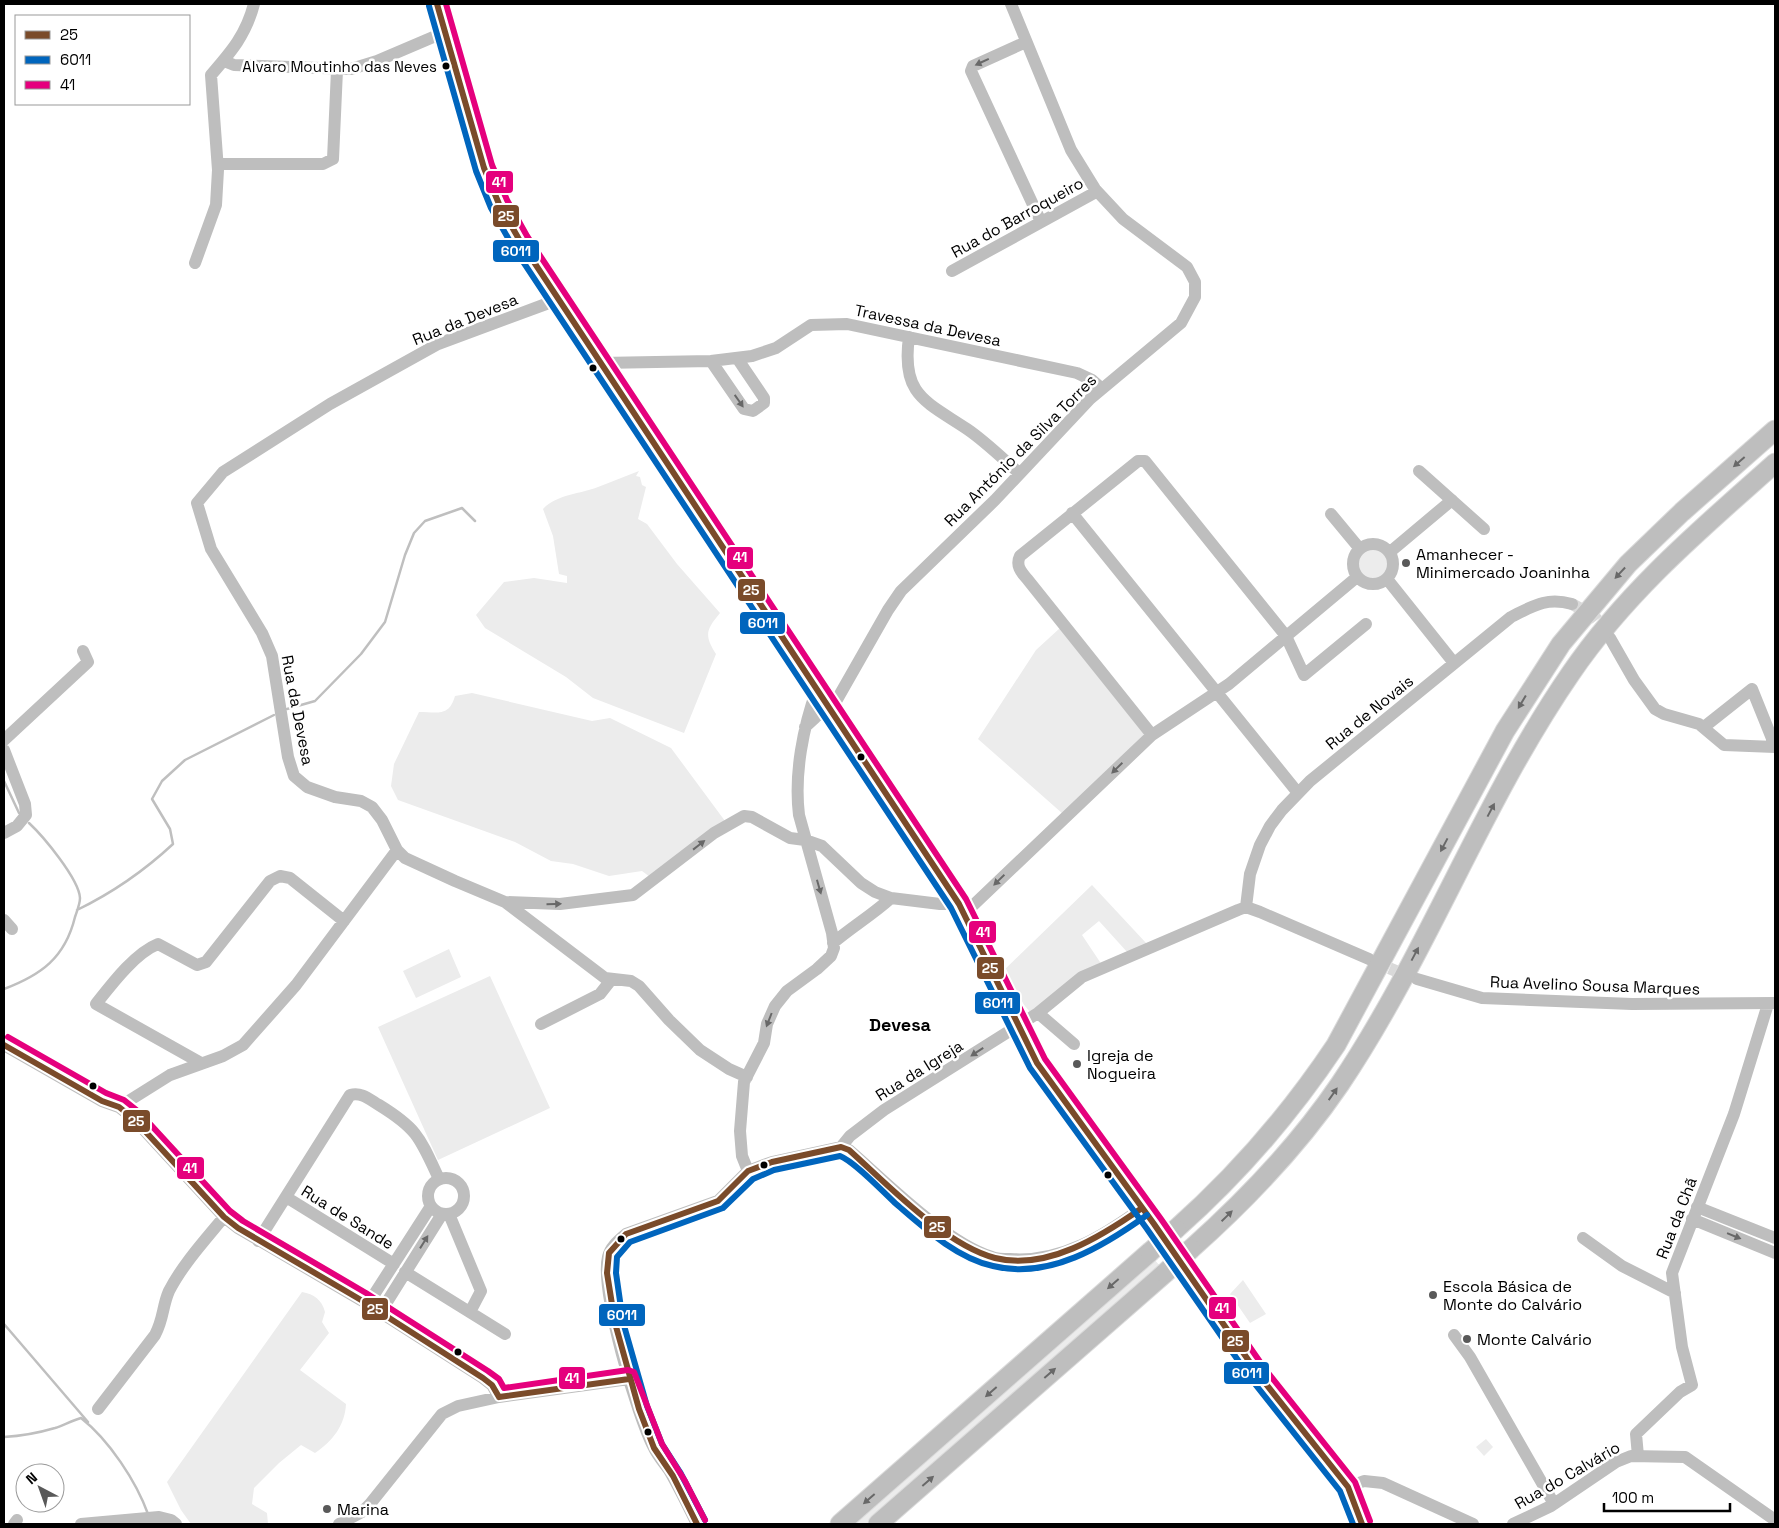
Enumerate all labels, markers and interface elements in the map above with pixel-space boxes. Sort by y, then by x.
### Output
legend [15,15,190,105]
text: 25 [60,25,78,44]
text: 6011 [60,50,91,69]
place label: Alvaro Moutinho das Neves [242,57,437,76]
one-way arrow [975,58,989,66]
marker: Alvaro Moutinho das Neves [441,61,451,71]
text: 41 [60,75,75,94]
line badge: 41 [485,170,514,194]
street label: Rua do Barroqueiro [947,172,1087,263]
text: 41 [492,173,506,191]
line badge: 25 [492,204,520,228]
text: 25 [498,207,514,225]
line badge: 6011 [492,239,540,263]
text: 6011 [501,242,531,260]
street label: Rua da Devesa [409,289,521,350]
street label: Travessa da Devesa [853,300,1003,351]
unlabelled marker [588,363,598,373]
street label: Rua António da Silva Torres [940,370,1101,531]
one-way arrow [734,395,744,408]
one-way arrow [1733,456,1745,468]
place label: Amanhecer - Minimercado Joaninha [1416,544,1590,583]
line badge: 41 [726,546,754,570]
text: 41 [733,548,747,566]
marker: Amanhecer - Minimercado Joaninha [1400,557,1412,569]
one-way arrow [1614,566,1626,578]
line badge: 25 [737,578,766,602]
text: 25 [743,581,759,599]
line badge: 6011 [739,611,786,635]
text: 6011 [748,614,778,632]
street label: Rua da Devesa [277,653,318,767]
street label: Rua de Novais [1321,670,1418,754]
one-way arrow [1518,696,1527,709]
unlabelled marker [856,752,866,762]
one-way arrow [1111,762,1123,774]
one-way arrow [1487,803,1495,817]
one-way arrow [1440,837,1448,852]
one-way arrow [692,839,705,850]
one-way arrow [994,874,1006,886]
one-way arrow [815,879,823,894]
one-way arrow [546,900,562,908]
line badge: 41 [968,920,997,944]
text: 41 [976,923,990,941]
one-way arrow [1411,946,1419,961]
line badge: 25 [976,956,1005,980]
text: 25 [982,959,998,977]
street label: Rua Avelino Sousa Marques [1490,971,1700,1000]
line badge: 6011 [974,991,1021,1015]
text: 6011 [983,994,1013,1012]
one-way arrow [765,1013,773,1027]
district label: Devesa [869,1013,932,1036]
street label: Rua da Igreja [872,1035,967,1106]
place label: Igreja de Nogueira [1087,1045,1156,1084]
one-way arrow [971,1048,984,1057]
marker: Igreja de Nogueira [1071,1058,1083,1070]
unlabelled marker [88,1081,98,1091]
one-way arrow [1328,1087,1338,1101]
line badge: 25 [122,1109,151,1133]
text: 25 [128,1112,144,1130]
line badge: 41 [176,1156,205,1180]
text: 41 [183,1159,197,1177]
unlabelled marker [759,1160,769,1170]
unlabelled marker [1103,1170,1113,1180]
street label: Rua da Chã [1651,1174,1702,1262]
street label: Rua de Sande [297,1181,398,1254]
one-way arrow [1221,1211,1233,1223]
line badge: 25 [923,1215,952,1239]
text: 25 [929,1218,945,1236]
one-way arrow [1727,1233,1741,1241]
unlabelled marker [616,1234,626,1244]
one-way arrow [420,1235,429,1249]
place label: Escola Básica de Monte do Calvário [1443,1276,1582,1315]
one-way arrow [1108,1278,1120,1290]
marker: Escola Básica de Monte do Calvário [1427,1289,1439,1301]
line badge: 41 [1208,1296,1237,1320]
line badge: 25 [361,1297,389,1321]
text: 41 [1215,1299,1229,1317]
text: 25 [367,1300,383,1318]
line badge: 6011 [598,1303,646,1327]
text: 6011 [607,1306,637,1324]
line badge: 25 [1221,1329,1250,1353]
place label: Monte Calvário [1477,1329,1592,1350]
text: 25 [1227,1332,1243,1350]
marker: Monte Calvário [1461,1333,1473,1345]
unlabelled marker [453,1347,463,1357]
line badge: 6011 [1223,1361,1270,1385]
text: 6011 [1232,1364,1262,1382]
line badge: 41 [558,1366,586,1390]
one-way arrow [1044,1367,1056,1379]
text: 41 [565,1369,579,1387]
one-way arrow [985,1386,998,1397]
unlabelled marker [643,1427,653,1437]
street label: Rua do Calvário [1511,1437,1624,1514]
north arrow [15,1463,65,1513]
text: N [22,1468,41,1488]
one-way arrow [921,1475,934,1486]
scale bar [1604,1480,1730,1512]
text: 100 m [1612,1488,1654,1507]
one-way arrow [863,1493,875,1504]
place label: Marina [337,1499,389,1520]
marker: Marina [321,1503,333,1515]

